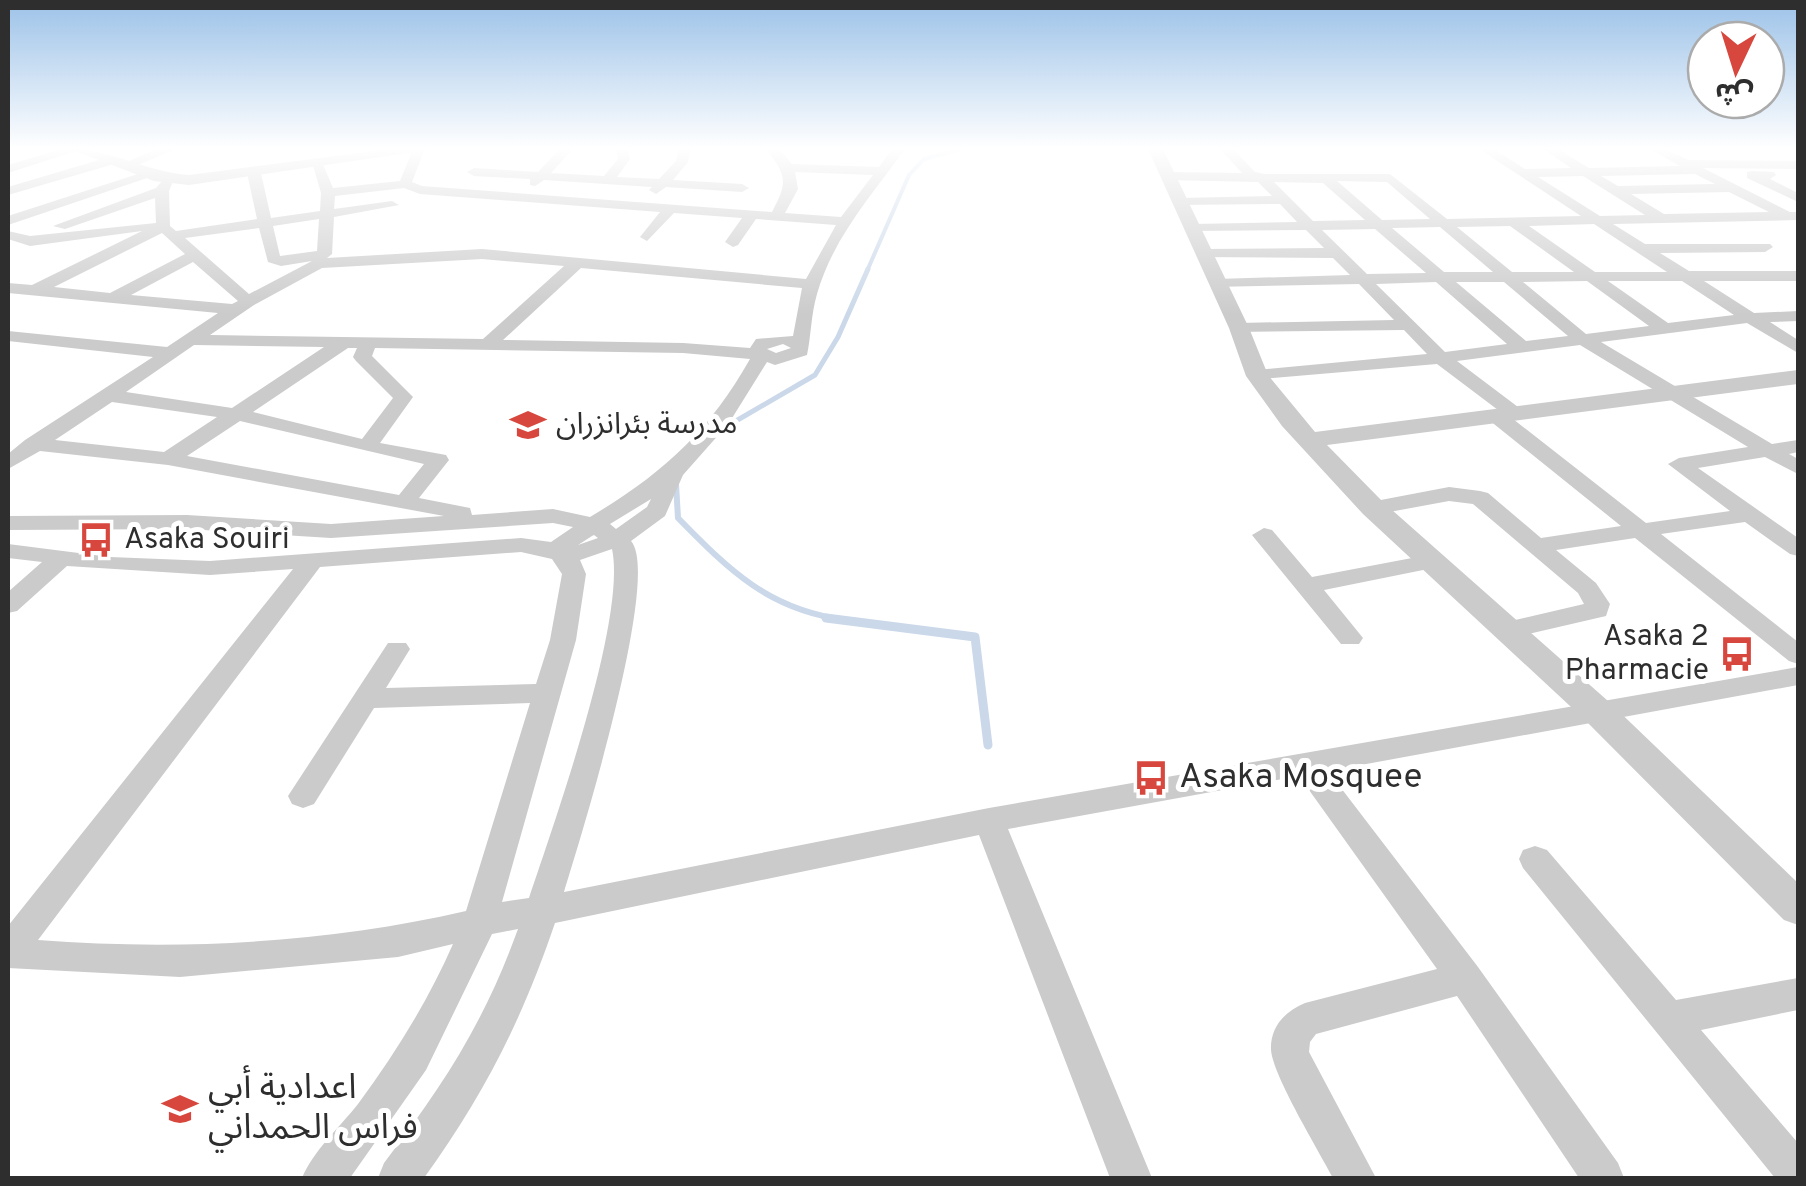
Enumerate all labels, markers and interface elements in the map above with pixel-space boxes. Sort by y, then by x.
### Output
north arrow [1686,20,1786,120]
text: ش [1714,73,1755,111]
school or university icon: مدرسة بئرانزران [509,406,547,444]
place label: مدرسة بئرانزران [556,407,738,444]
bus stop icon: Asaka Souiri [77,521,115,559]
place label: Asaka Souiri [124,522,290,559]
place label: Asaka 2 Pharmacie [1565,619,1709,690]
bus stop icon: Asaka 2 Pharmacie [1718,635,1756,673]
place label: Asaka Mosquee [1179,756,1422,800]
bus stop icon: Asaka Mosquee [1132,759,1170,797]
place label: اعدادية أبي فراس الحمداني [208,1065,418,1153]
school or university icon: اعدادية أبي فراس الحمداني [161,1090,199,1128]

